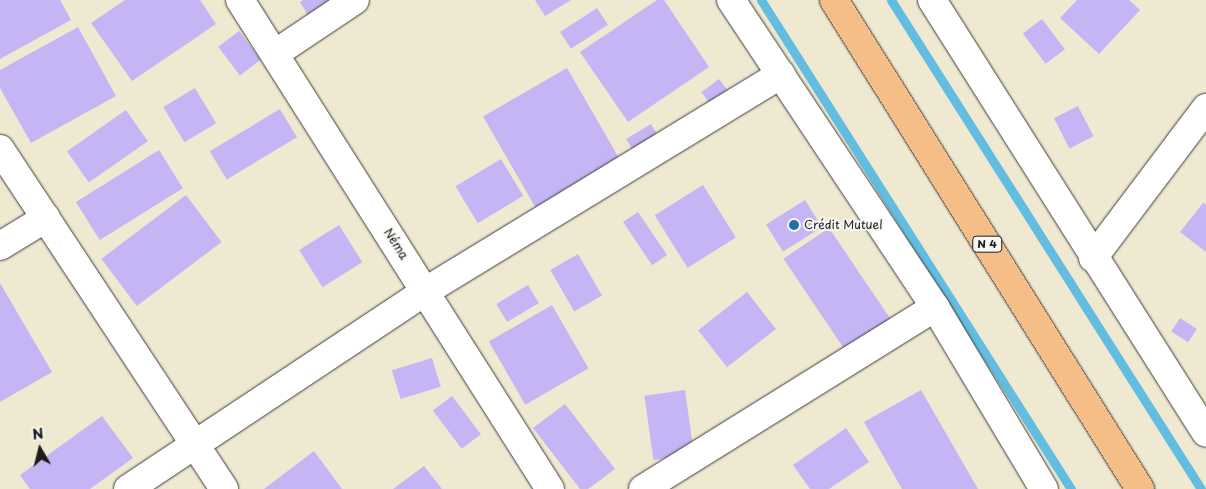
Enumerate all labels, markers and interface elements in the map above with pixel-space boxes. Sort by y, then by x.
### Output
place label: Crédit Mutuel [804,218,883,232]
marker: Crédit Mutuel [788,219,800,231]
street label: Néma [381,226,411,262]
road number: N 4 [972,235,1002,252]
text: N [31,422,45,445]
north arrow [15,424,65,474]

